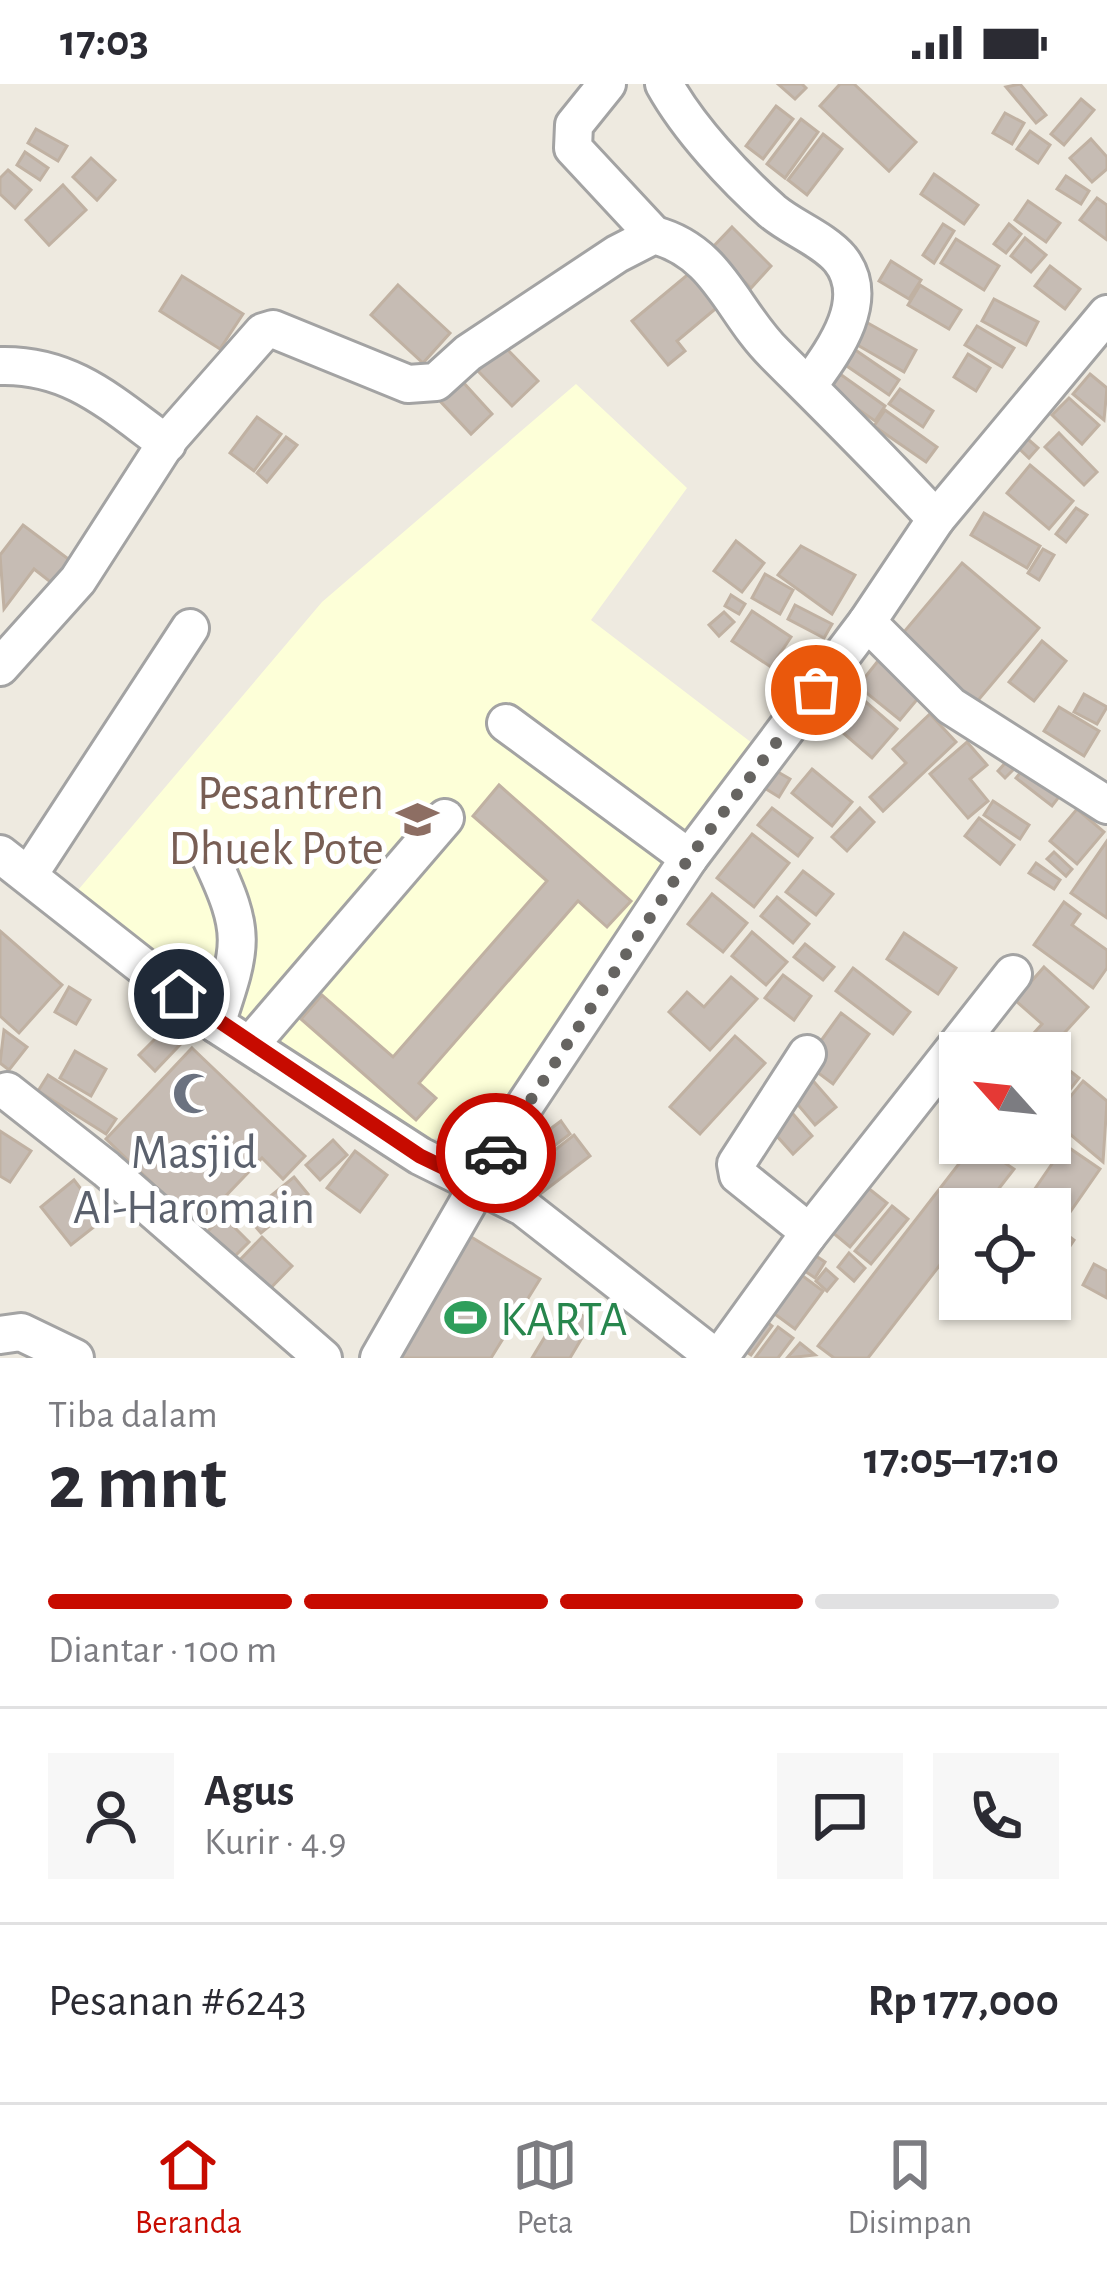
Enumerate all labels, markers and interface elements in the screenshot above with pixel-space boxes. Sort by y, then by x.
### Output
text: 17:03 [60,19,149,64]
pin [765,639,867,741]
icon: bag [783,657,849,723]
place label: Pesantren Dhuek Pote [168,771,384,874]
school or university icon: Pesantren Dhuek Pote [395,797,441,843]
pin [128,943,230,1045]
icon: home [146,961,212,1027]
north arrow [939,1032,1071,1164]
map controls [939,1032,1071,1320]
mosque icon: Masjid Al-Haromain [171,1070,217,1116]
courier [436,1093,556,1213]
icon: car [463,1120,529,1186]
place label: Masjid Al-Haromain [73,1130,315,1233]
button: locate [939,1188,1071,1320]
sports icon: KARTA [443,1295,489,1341]
place label: KARTA [500,1297,627,1345]
text: Tiba dalam [48,1396,218,1435]
text: 17:05–17:10 [864,1437,1059,1482]
text: 2 mnt [48,1445,227,1523]
text: Diantar · 100 m [48,1631,277,1670]
button: person [48,1753,174,1879]
button: chat [777,1753,903,1879]
button: phone [933,1753,1059,1879]
text: Agus [204,1769,294,1814]
text: Kurir · 4.9 [204,1823,347,1862]
text: Pesanan #6243 [48,1979,306,2024]
text: Rp 177,000 [868,1979,1059,2024]
tab: Beranda [135,2132,242,2244]
tab: Peta [512,2132,578,2244]
tab: Disimpan [847,2132,972,2244]

